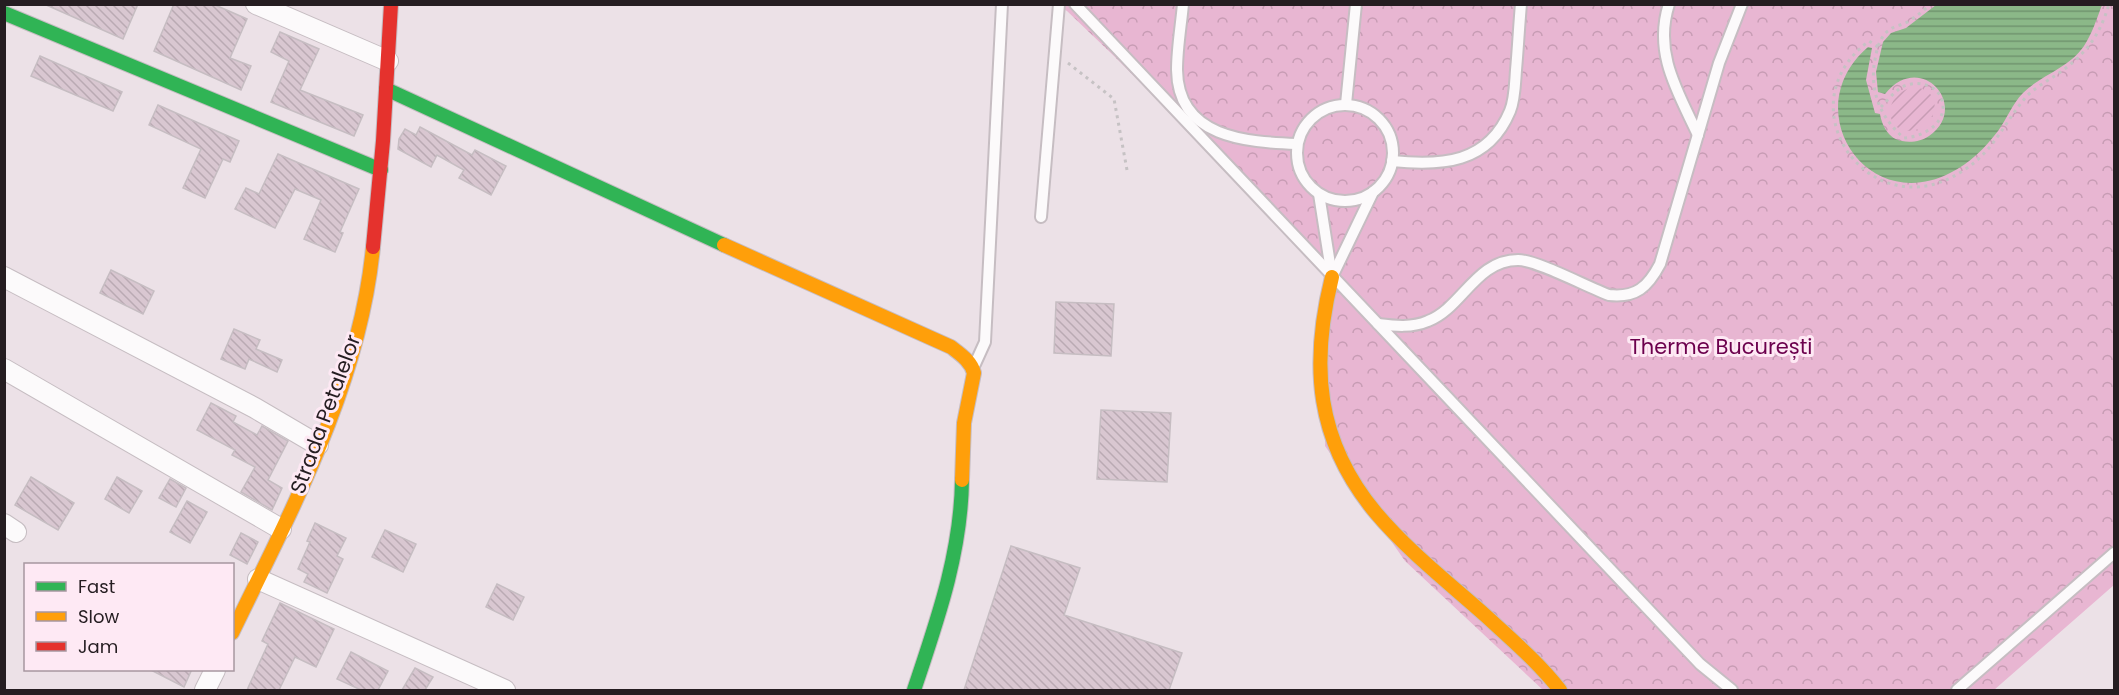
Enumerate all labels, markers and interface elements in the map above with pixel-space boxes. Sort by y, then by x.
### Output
street label: Strada Petalelor [283,330,367,498]
park label: Therme București [1629,332,1813,361]
legend [24,563,234,671]
text: Fast [78,574,115,599]
text: Slow [78,604,120,629]
text: Jam [78,634,118,659]

